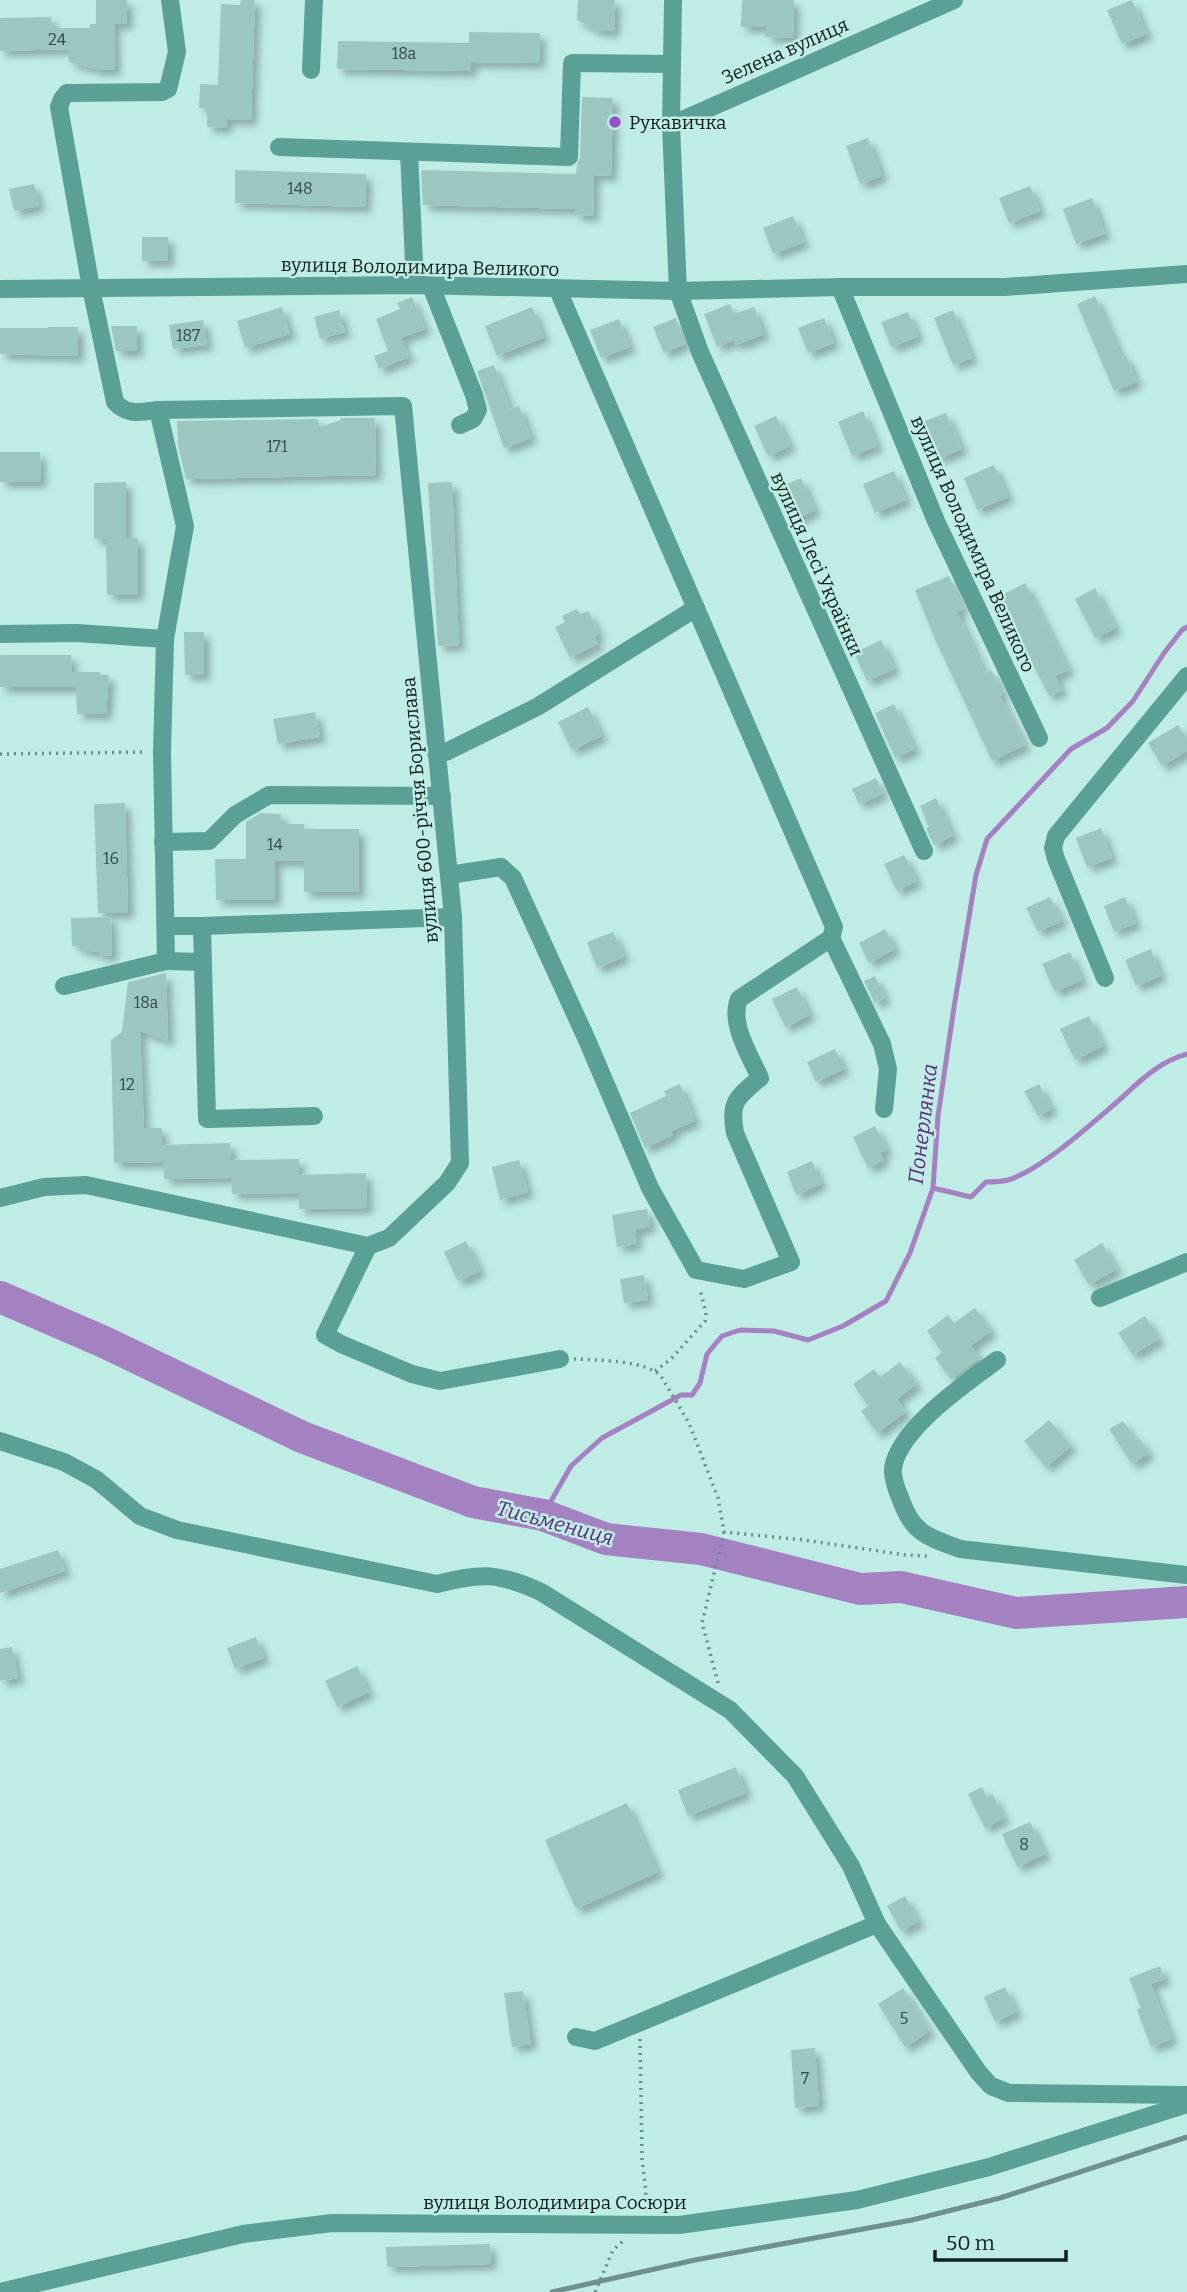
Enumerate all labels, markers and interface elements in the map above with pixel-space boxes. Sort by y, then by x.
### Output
street label: Зелена вулиця [718,13,852,89]
house number: 24 [48,30,67,49]
house number: 18а [392,44,416,63]
place label: Рукавичка [629,111,727,134]
marker: Рукавичка [607,114,623,130]
house number: 148 [287,179,313,198]
street label: вулиця Володимира Великого [281,253,559,281]
house number: 187 [176,326,200,345]
street label: вулиця Володимира Великого [906,412,1040,676]
house number: 171 [267,437,288,456]
street label: вулиця Лесі Українки [766,468,868,660]
street label: вулиця 600-річчя Борислава [397,675,443,944]
house number: 14 [267,835,284,854]
house number: 16 [103,849,119,868]
house number: 18а [134,993,158,1012]
water label: Понерлянка [903,1062,943,1186]
house number: 12 [119,1075,135,1094]
water label: Тисьмениця [494,1495,616,1551]
house number: 8 [1019,1835,1029,1854]
house number: 5 [900,2009,908,2028]
house number: 7 [801,2069,809,2088]
street label: вулиця Володимира Сосюри [423,2191,687,2214]
scale bar [935,2218,1066,2262]
text: 50 m [946,2230,995,2256]

